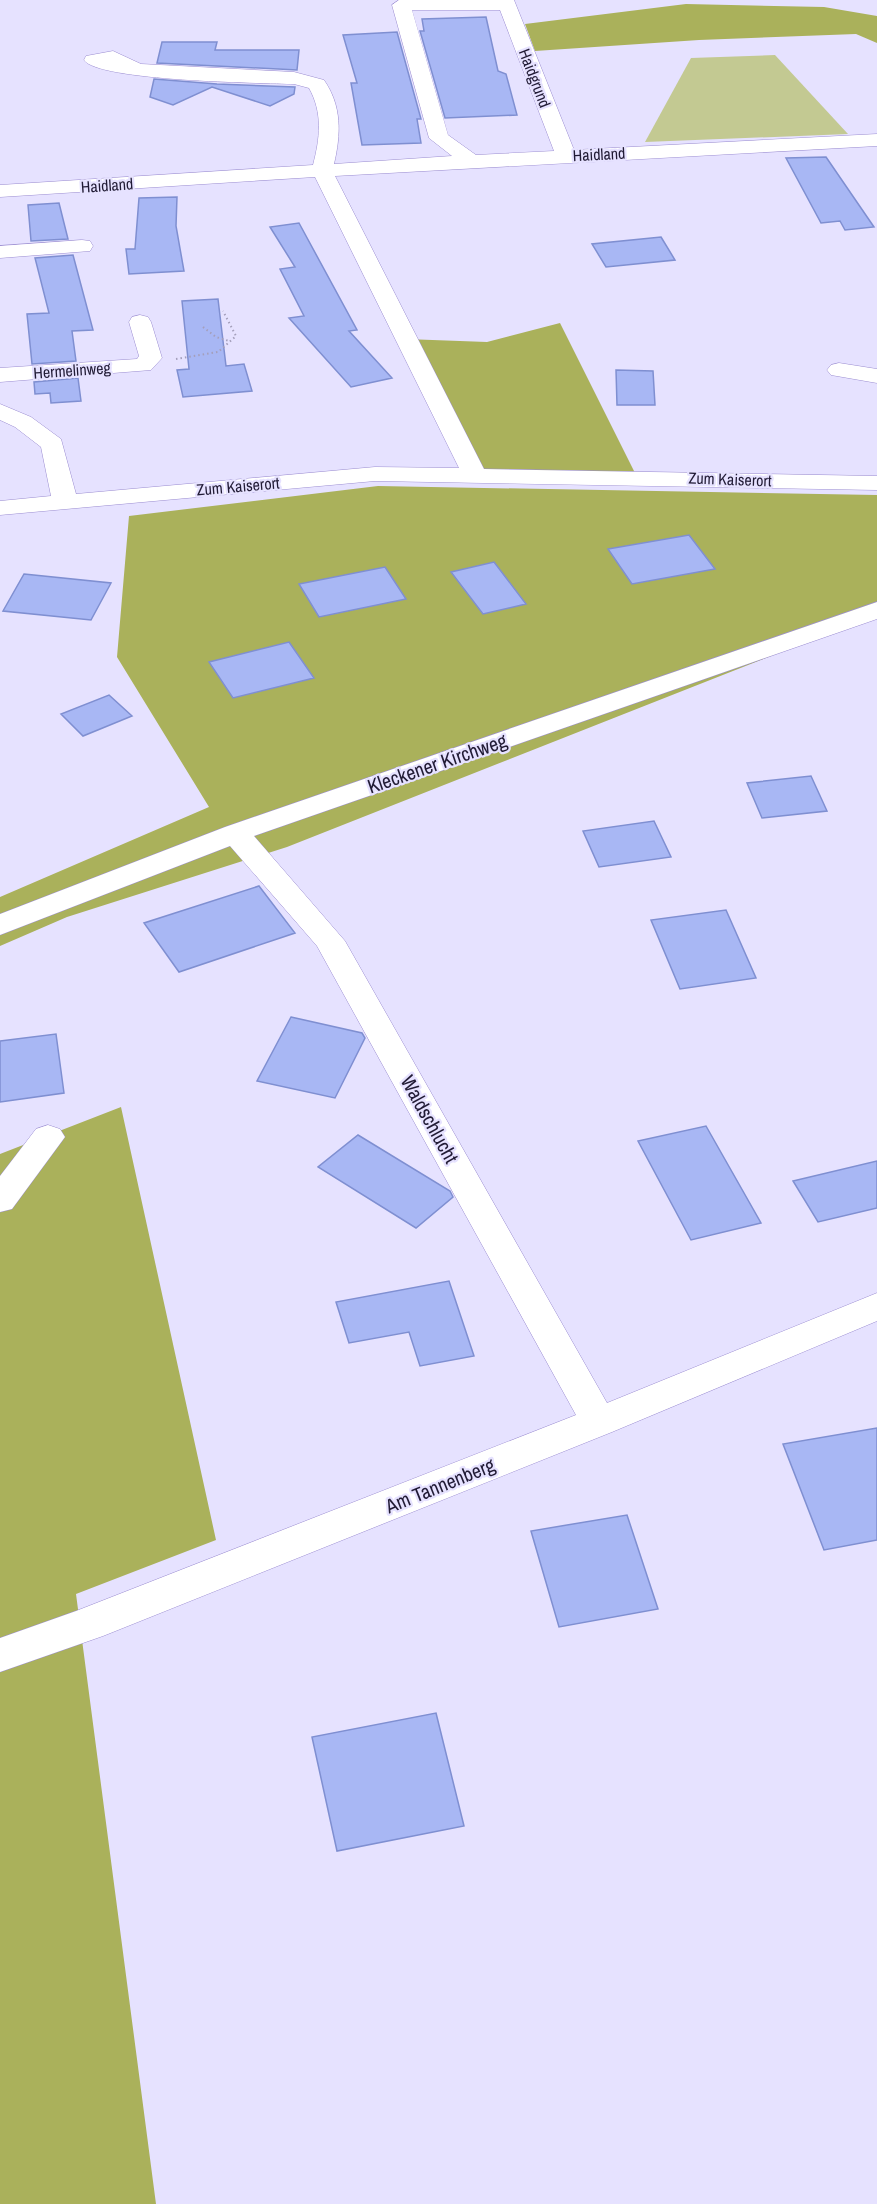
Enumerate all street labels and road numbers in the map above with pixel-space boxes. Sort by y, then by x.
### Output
street label: Haidgrund [514,45,556,111]
street label: Haidland [572,142,626,166]
street label: Haidland [80,172,134,198]
street label: Hermelinweg [33,356,112,384]
street label: Zum Kaiserort [688,467,772,491]
street label: Zum Kaiserort [196,471,281,501]
street label: Kleckener Kirchweg [364,726,510,800]
street label: Waldschlucht [395,1070,466,1168]
street label: Am Tannenberg [380,1451,499,1520]

